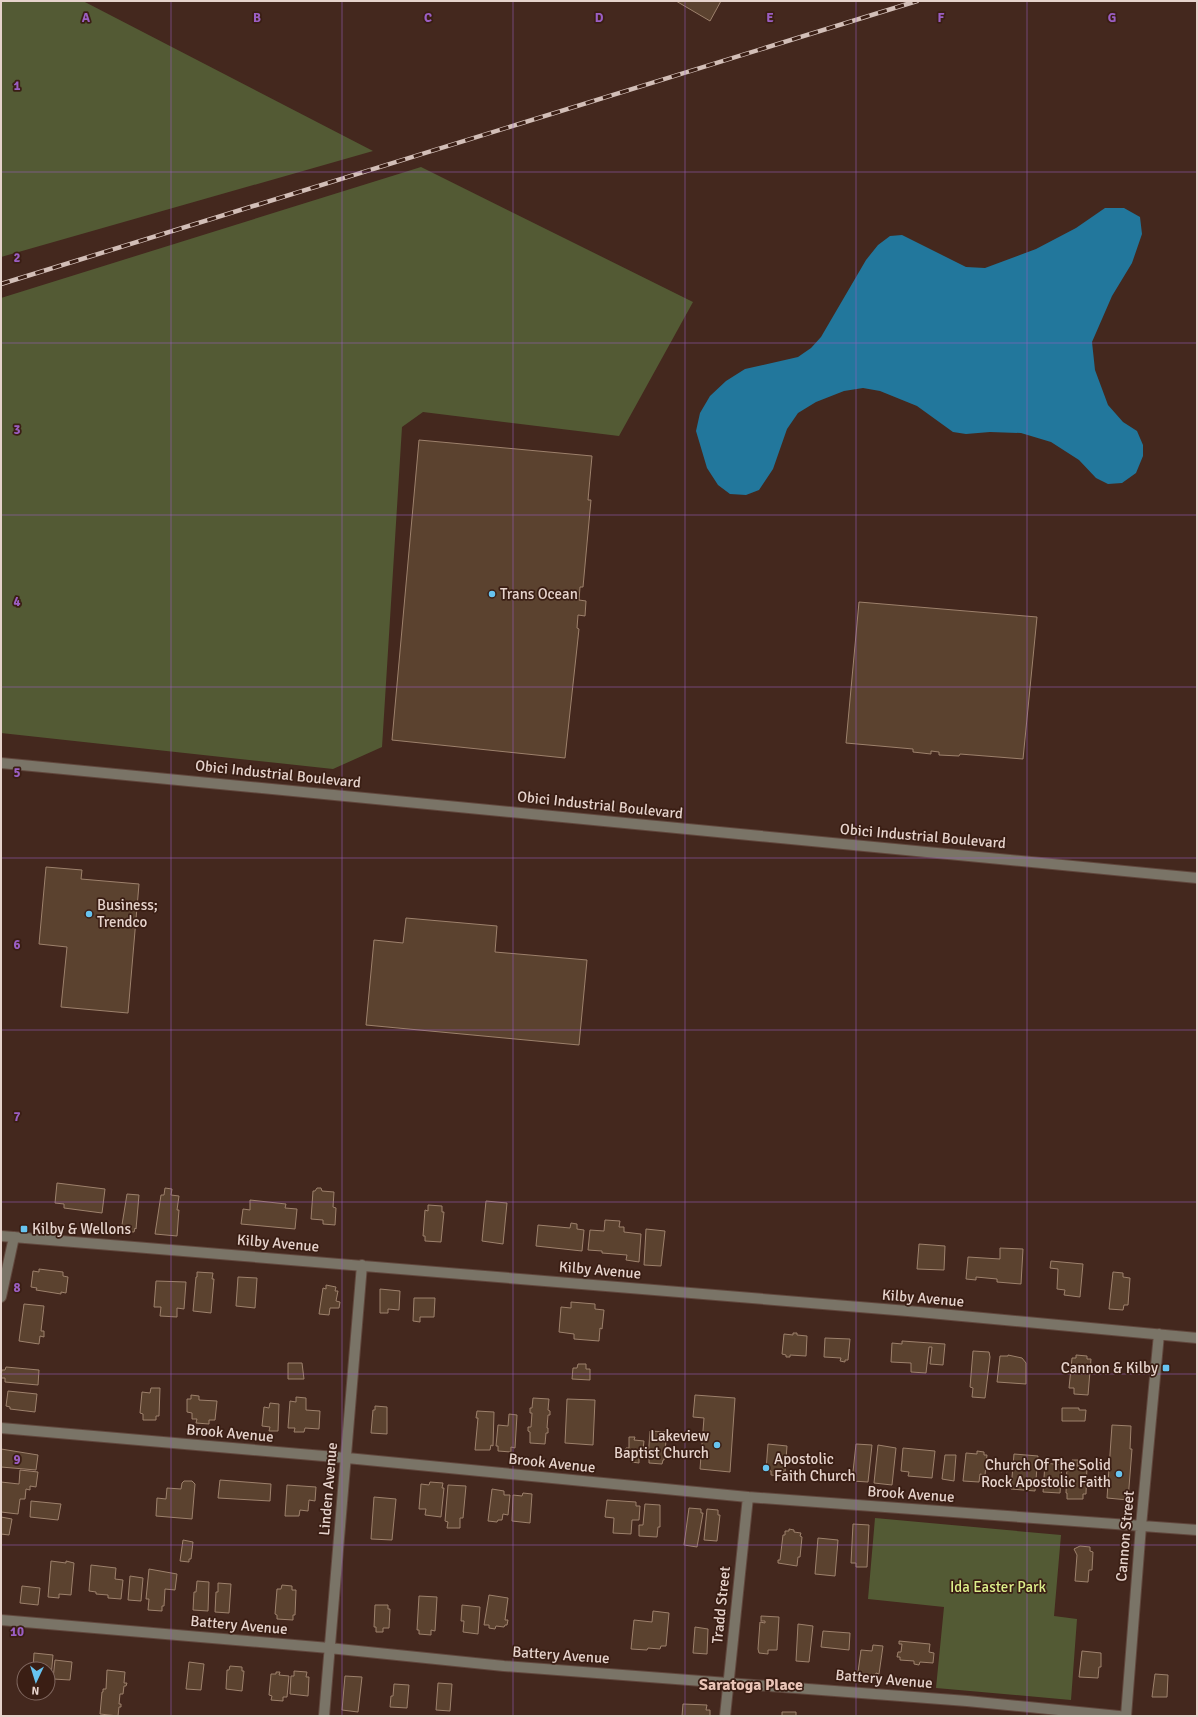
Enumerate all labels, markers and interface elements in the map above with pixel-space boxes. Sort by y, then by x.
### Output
text: A [82,10,91,26]
text: B [253,10,261,26]
text: C [424,10,432,26]
text: D [595,10,604,26]
text: E [766,10,774,26]
text: F [938,10,945,26]
text: G [1108,10,1116,26]
text: 1 [13,78,21,94]
text: 2 [13,250,21,266]
text: 3 [13,422,21,438]
place label: Trans Ocean [500,585,578,603]
marker: Trans Ocean [487,589,497,599]
text: 4 [13,594,21,610]
street label: Obici Industrial Boulevard [194,756,362,792]
text: 5 [13,765,21,781]
street label: Obici Industrial Boulevard [516,787,684,823]
street label: Obici Industrial Boulevard [839,820,1007,852]
place label: Business; Trendco [97,896,158,931]
marker: Business; Trendco [84,909,94,919]
text: 6 [13,937,21,953]
text: 7 [13,1109,21,1125]
place label: Kilby & Wellons [32,1220,131,1238]
marker: Kilby & Wellons [19,1224,29,1234]
street label: Kilby Avenue [236,1230,320,1256]
street label: Kilby Avenue [558,1257,642,1283]
text: 8 [13,1280,21,1296]
street label: Kilby Avenue [881,1285,965,1311]
place label: Cannon & Kilby [1061,1359,1158,1377]
marker: Cannon & Kilby [1161,1363,1171,1373]
street label: Brook Avenue [186,1420,274,1446]
place label: Lakeview Baptist Church [614,1427,709,1462]
marker: Lakeview Baptist Church [712,1440,722,1450]
street label: Linden Avenue [315,1442,341,1536]
street label: Brook Avenue [508,1449,596,1477]
place label: Apostolic Faith Church [774,1450,856,1485]
text: 9 [13,1452,21,1468]
place label: Church Of The Solid Rock Apostolic Faith [981,1456,1111,1491]
marker: Apostolic Faith Church [761,1463,771,1473]
marker: Church Of The Solid Rock Apostolic Faith [1114,1469,1124,1479]
street label: Brook Avenue [867,1482,955,1506]
street label: Cannon Street [1112,1490,1138,1582]
street label: Tradd Street [708,1565,734,1645]
park label: Ida Easter Park [950,1578,1047,1596]
street label: Battery Avenue [190,1612,288,1638]
text: 10 [10,1624,24,1640]
street label: Battery Avenue [512,1643,610,1667]
north arrow [16,1661,56,1701]
street label: Battery Avenue [835,1666,933,1692]
district label: Saratoga Place [699,1675,803,1695]
text: N [31,1684,40,1697]

